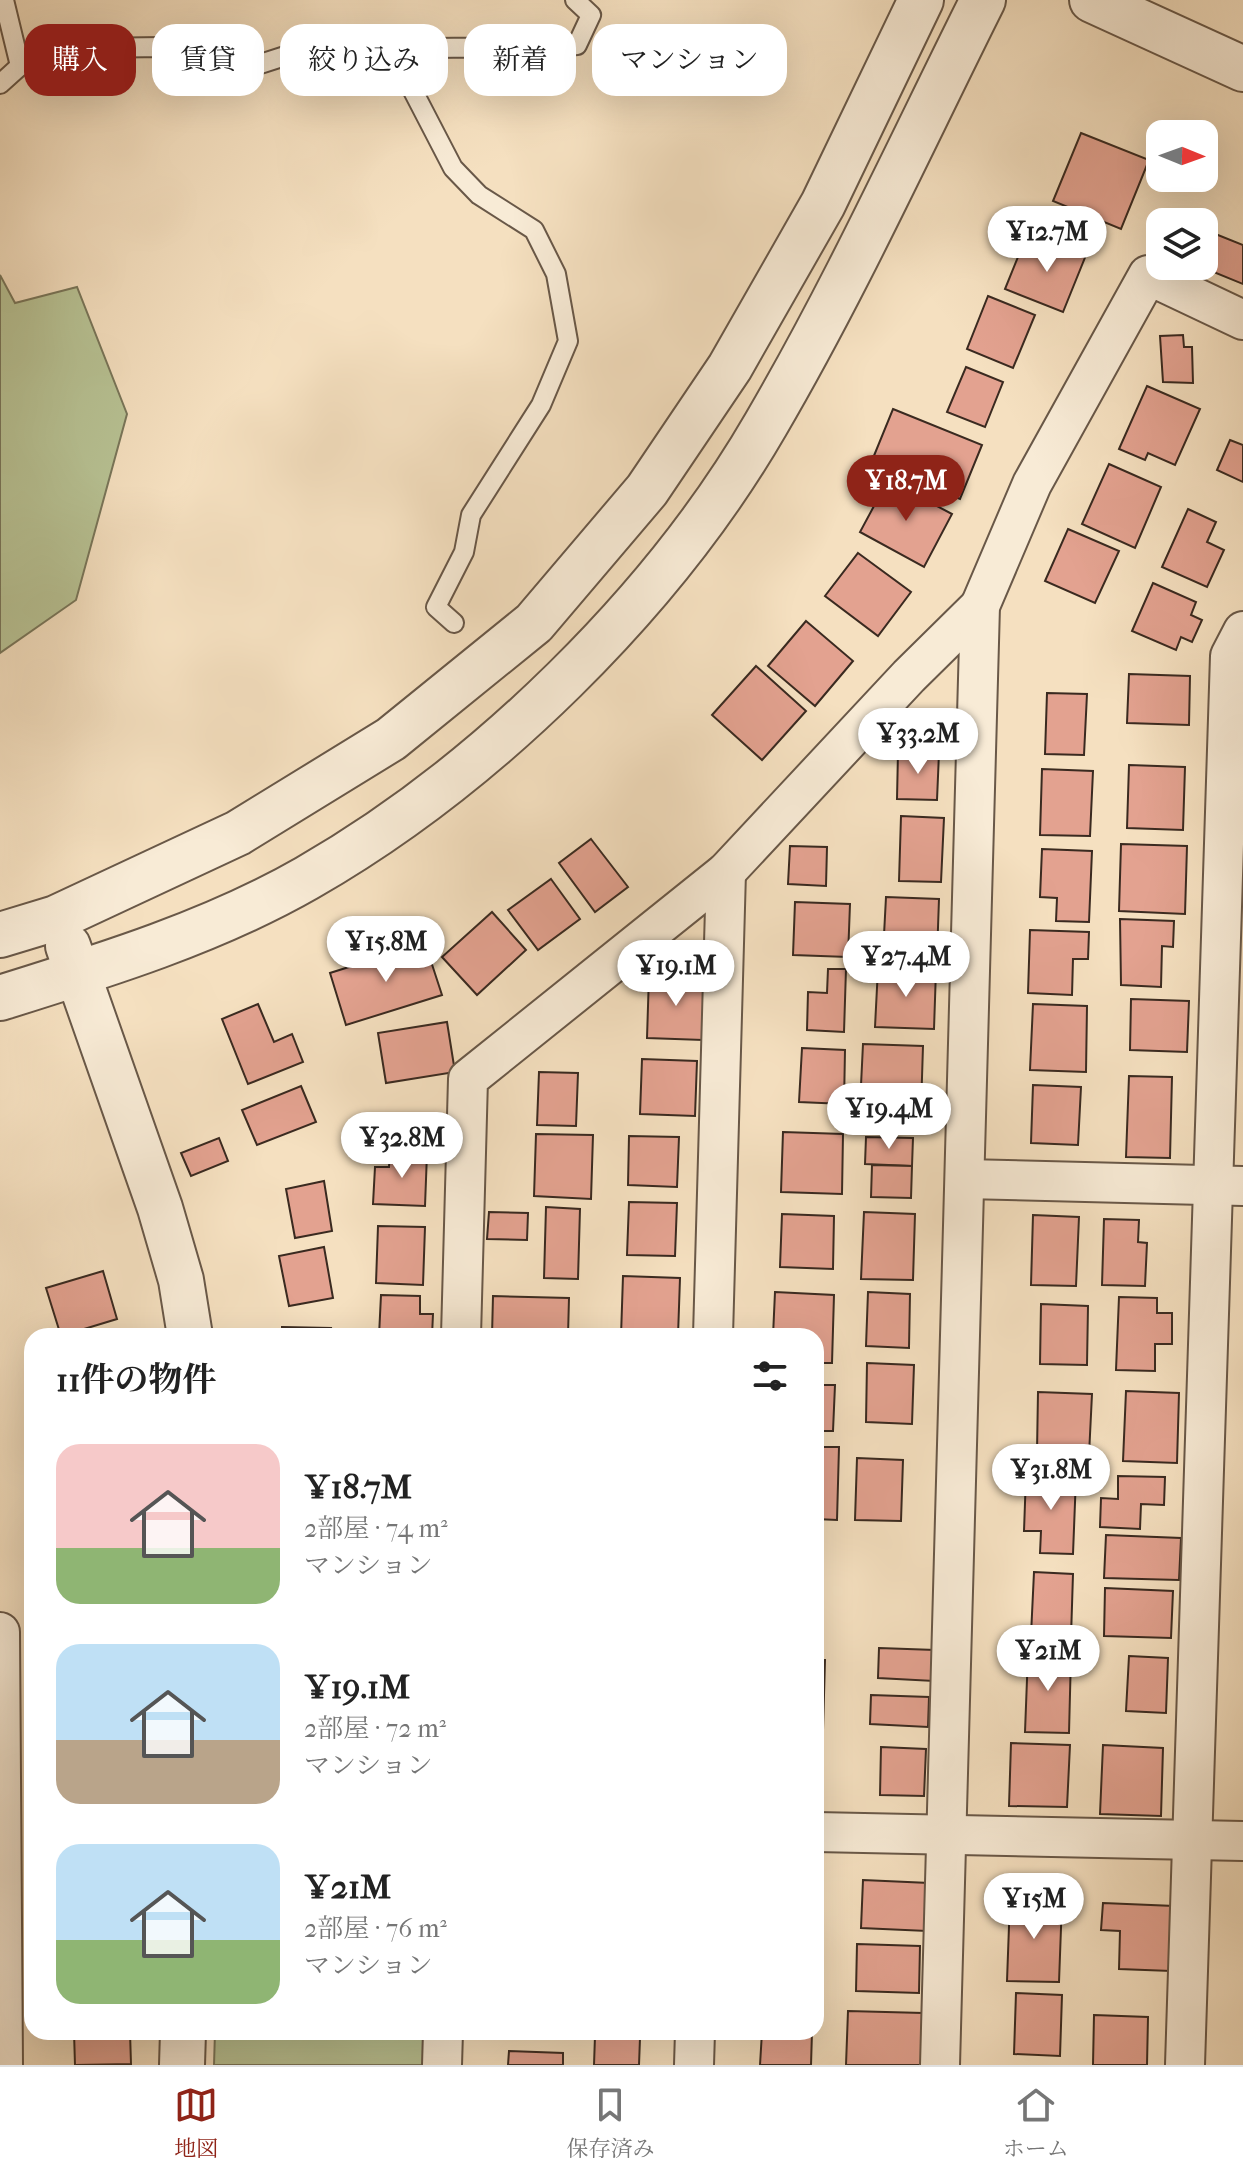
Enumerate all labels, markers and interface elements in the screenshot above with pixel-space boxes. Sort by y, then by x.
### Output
chip: 購入 [24,24,136,96]
chip: 賃貸 [152,24,264,96]
chip: 絞り込み [280,24,448,96]
chip: 新着 [464,24,576,96]
chip: マンション [592,24,787,96]
north arrow [1146,120,1218,192]
map controls [1146,120,1218,280]
pin: ¥12.7M [982,206,1112,274]
button: layers [1146,208,1218,280]
text: ¥12.7M [1006,216,1088,247]
pin: ¥18.7M [841,455,971,523]
text: ¥18.7M [865,465,947,496]
pin: ¥33.2M [853,708,983,776]
text: ¥33.2M [876,718,960,749]
pin: ¥15.8M [321,916,451,984]
text: ¥15.8M [345,926,427,957]
pin: ¥27.4M [841,931,971,999]
pin: ¥19.1M [611,940,741,1008]
text: ¥27.4M [861,941,951,972]
text: ¥19.1M [635,950,717,981]
pin: ¥19.4M [824,1083,954,1151]
text: ¥19.4M [845,1093,933,1124]
pin: ¥32.8M [337,1112,467,1180]
text: ¥32.8M [359,1122,445,1153]
icon: filters [748,1354,792,1398]
text: 11件の物件 [56,1360,216,1400]
pin: ¥31.8M [986,1444,1116,1512]
text: ¥31.8M [1010,1454,1092,1485]
text: ¥18.7M [304,1467,412,1507]
icon: home [120,1476,216,1572]
text: 2部屋 · 74 m² [304,1513,447,1544]
text: マンション [304,1550,433,1581]
pin: ¥21M [1001,1625,1095,1693]
text: ¥21M [1015,1635,1081,1666]
text: ¥19.1M [304,1667,410,1707]
icon: home [120,1676,216,1772]
text: 2部屋 · 72 m² [304,1713,446,1744]
text: マンション [304,1750,433,1781]
text: ¥21M [304,1867,391,1907]
pin: ¥15M [987,1873,1081,1941]
icon: home [120,1876,216,1972]
text: ¥15M [1002,1883,1066,1914]
text: 2部屋 · 76 m² [304,1913,447,1944]
text: マンション [304,1950,433,1981]
tab: 地図 [174,2083,218,2162]
tab: 保存済み [566,2083,655,2162]
tab: ホーム [1003,2083,1069,2162]

